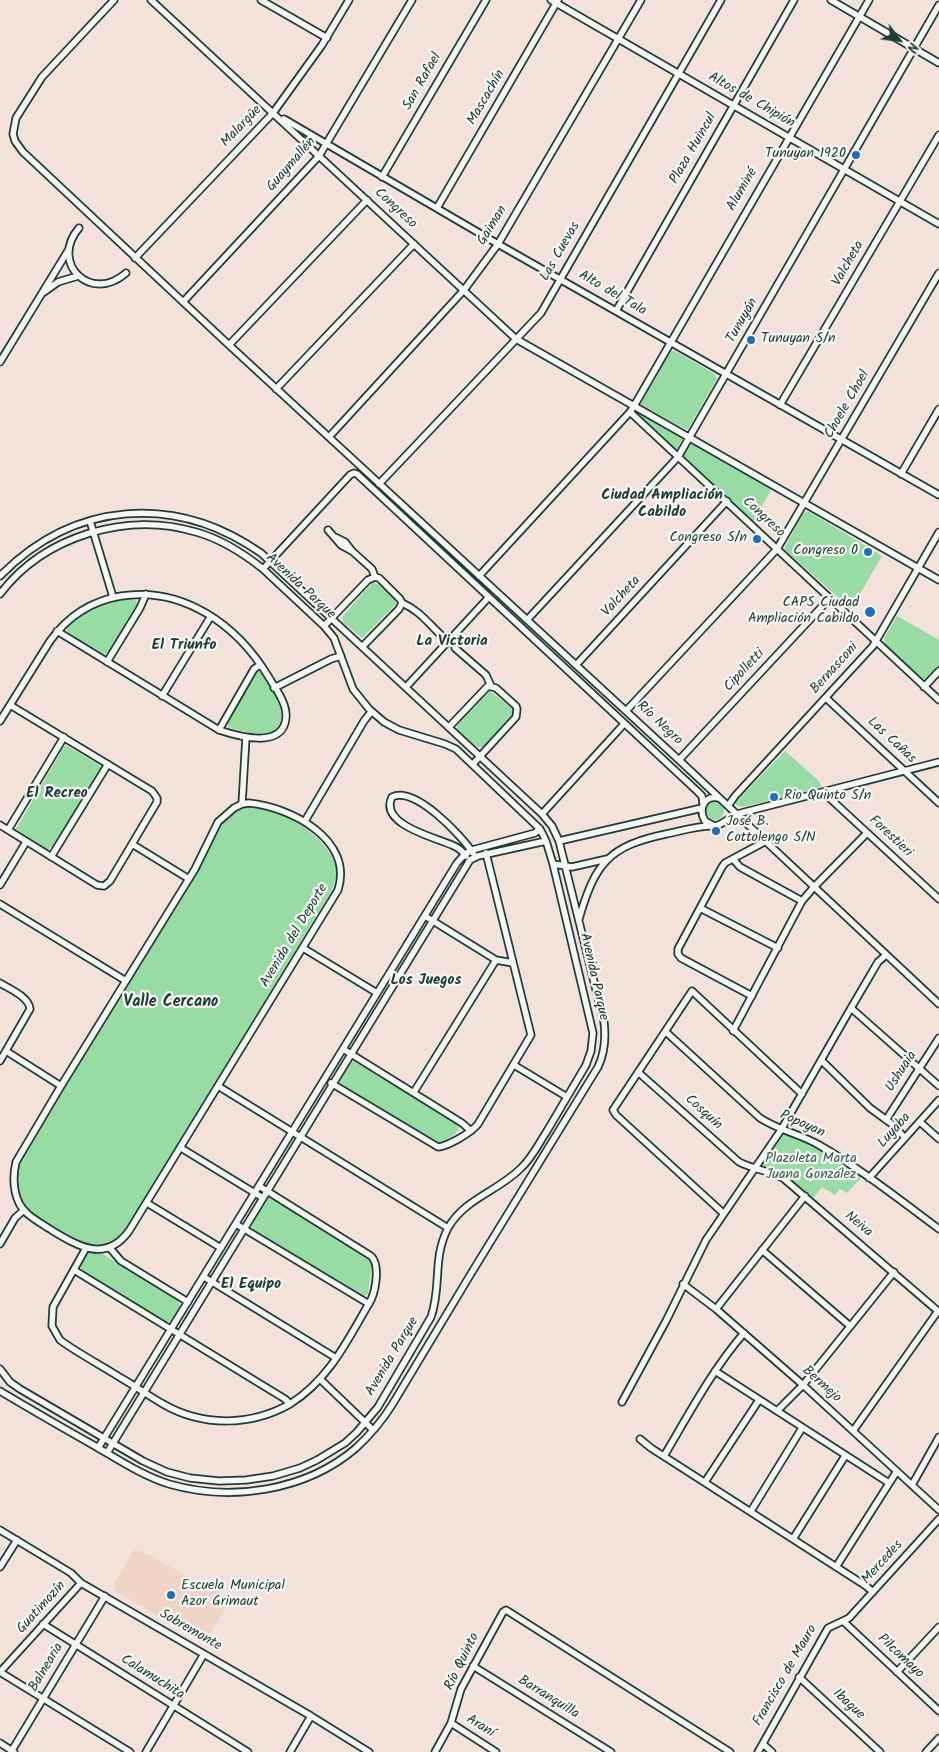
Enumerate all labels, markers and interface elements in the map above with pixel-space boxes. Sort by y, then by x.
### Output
north arrow [874,15,924,65]
text: N [900,38,924,57]
street label: San Rafael [400,50,446,114]
street label: Mascachín [465,67,509,129]
street label: Altos de Chipión [705,69,797,133]
street label: Malargüe [218,102,266,152]
street label: Plaza Huincul [667,110,721,188]
street label: Guaymallén [264,134,320,196]
place label: Tunuyan 1920 [765,147,846,163]
marker: Tunuyan 1920 [850,149,862,161]
street label: Aluminé [724,166,762,214]
street label: Congreso [370,185,420,233]
street label: Gaiman [474,203,512,249]
street label: Las Cuevas [537,219,585,285]
street label: Valcheta [829,238,869,290]
street label: Alto del Tala [575,268,649,320]
street label: Tunuyán [723,296,763,346]
place label: Tunuyan S/n [761,332,835,348]
marker: Tunuyan S/n [745,334,757,346]
street label: Choele Choel [822,368,874,442]
district label: Ciudad Ampliación Cabildo [601,487,723,522]
street label: Congreso [738,494,788,542]
place label: Congreso S/n [669,531,747,547]
marker: Congreso S/n [751,533,763,545]
place label: Congreso 0 [793,544,858,560]
marker: Congreso 0 [862,546,874,558]
street label: Avenida Parque [262,550,338,624]
street label: Valcheta [599,573,645,621]
place label: CAPS Ciudad Ampliación Cabildo [748,596,859,628]
marker: CAPS Ciudad Ampliación Cabildo [863,605,877,619]
district label: La Victoria [416,633,488,651]
district label: El Triunfo [152,637,216,655]
street label: Bernasconi [808,640,862,698]
street label: Cipolletti [721,646,769,696]
street label: Río Negro [632,698,686,750]
street label: Las Cañas [863,714,919,768]
district label: El Recreo [26,785,88,803]
place label: Rio Quinto S/n [784,789,871,805]
marker: Rio Quinto S/n [768,791,780,803]
street label: Forestieri [865,813,915,861]
place label: José B. Cottolengo S/N [726,815,816,848]
marker: José B. Cottolengo S/N [710,825,722,837]
street label: Avenida del Deporte [257,881,333,991]
street label: Avenida Parque [575,932,611,1022]
district label: Los Juegos [391,972,461,990]
district label: Valle Cercano [124,993,218,1013]
street label: Ushuaia [883,1049,921,1095]
street label: Cosquín [681,1092,725,1134]
street label: Popoyan [777,1108,827,1142]
street label: Luyaba [875,1110,915,1152]
park label: Plazoleta Marta Juana González [765,1152,857,1184]
street label: Neiva [841,1208,875,1242]
district label: El Equipo [221,1276,281,1294]
street label: Avenida Parque [363,1314,423,1400]
street label: Bermejo [798,1363,844,1407]
street label: Mercedes [859,1537,907,1589]
street label: Guatimozín [14,1578,70,1638]
place label: Escuela Municipal Azor Grimaut [181,1579,285,1611]
marker: Escuela Municipal Azor Grimaut [165,1589,177,1601]
street label: Sobremonte [156,1607,224,1655]
street label: Francisco de Mauro [750,1622,822,1730]
street label: Río Quinto [442,1631,484,1693]
street label: Pilcomayo [873,1631,927,1683]
street label: Balnearia [26,1641,68,1695]
street label: Calamuchita [117,1652,187,1704]
street label: Barranquilla [514,1673,582,1723]
street label: Ibague [828,1686,868,1724]
street label: Araní [463,1712,497,1742]

